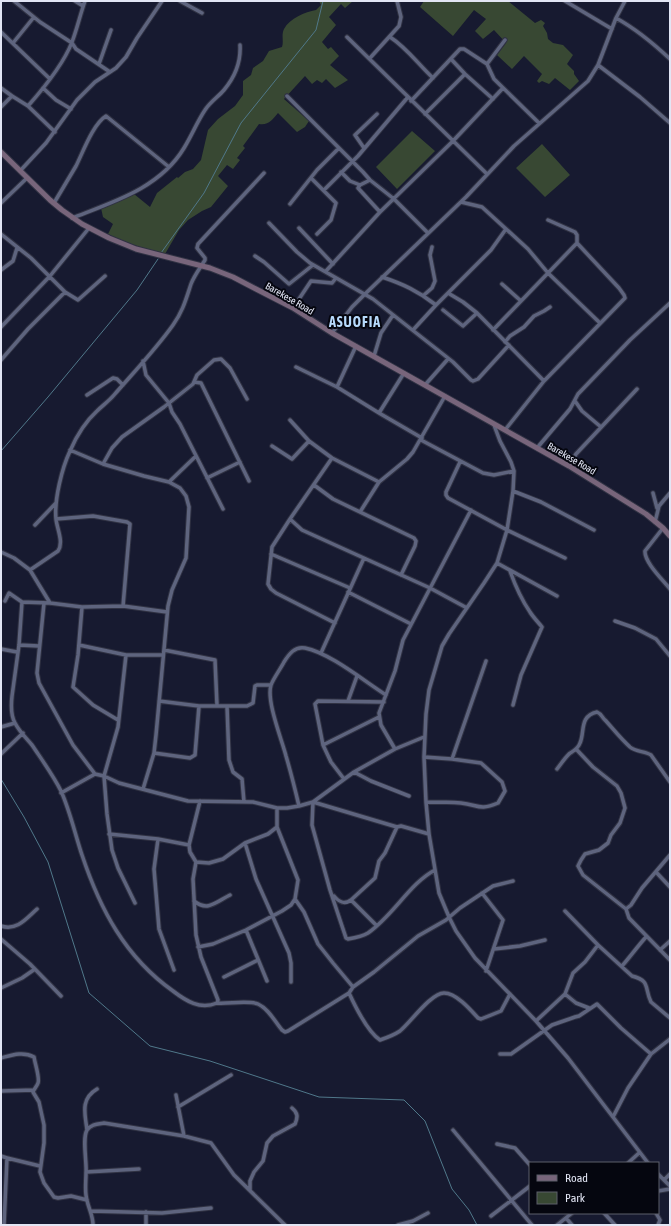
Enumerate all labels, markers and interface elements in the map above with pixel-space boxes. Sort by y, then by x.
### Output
street label: Barekese Road [264,280,316,317]
district label: ASUOFIA [328,314,381,330]
street label: Barekese Road [546,440,598,477]
legend [529,1162,659,1214]
text: Road [565,1171,588,1185]
text: Park [565,1191,586,1205]

